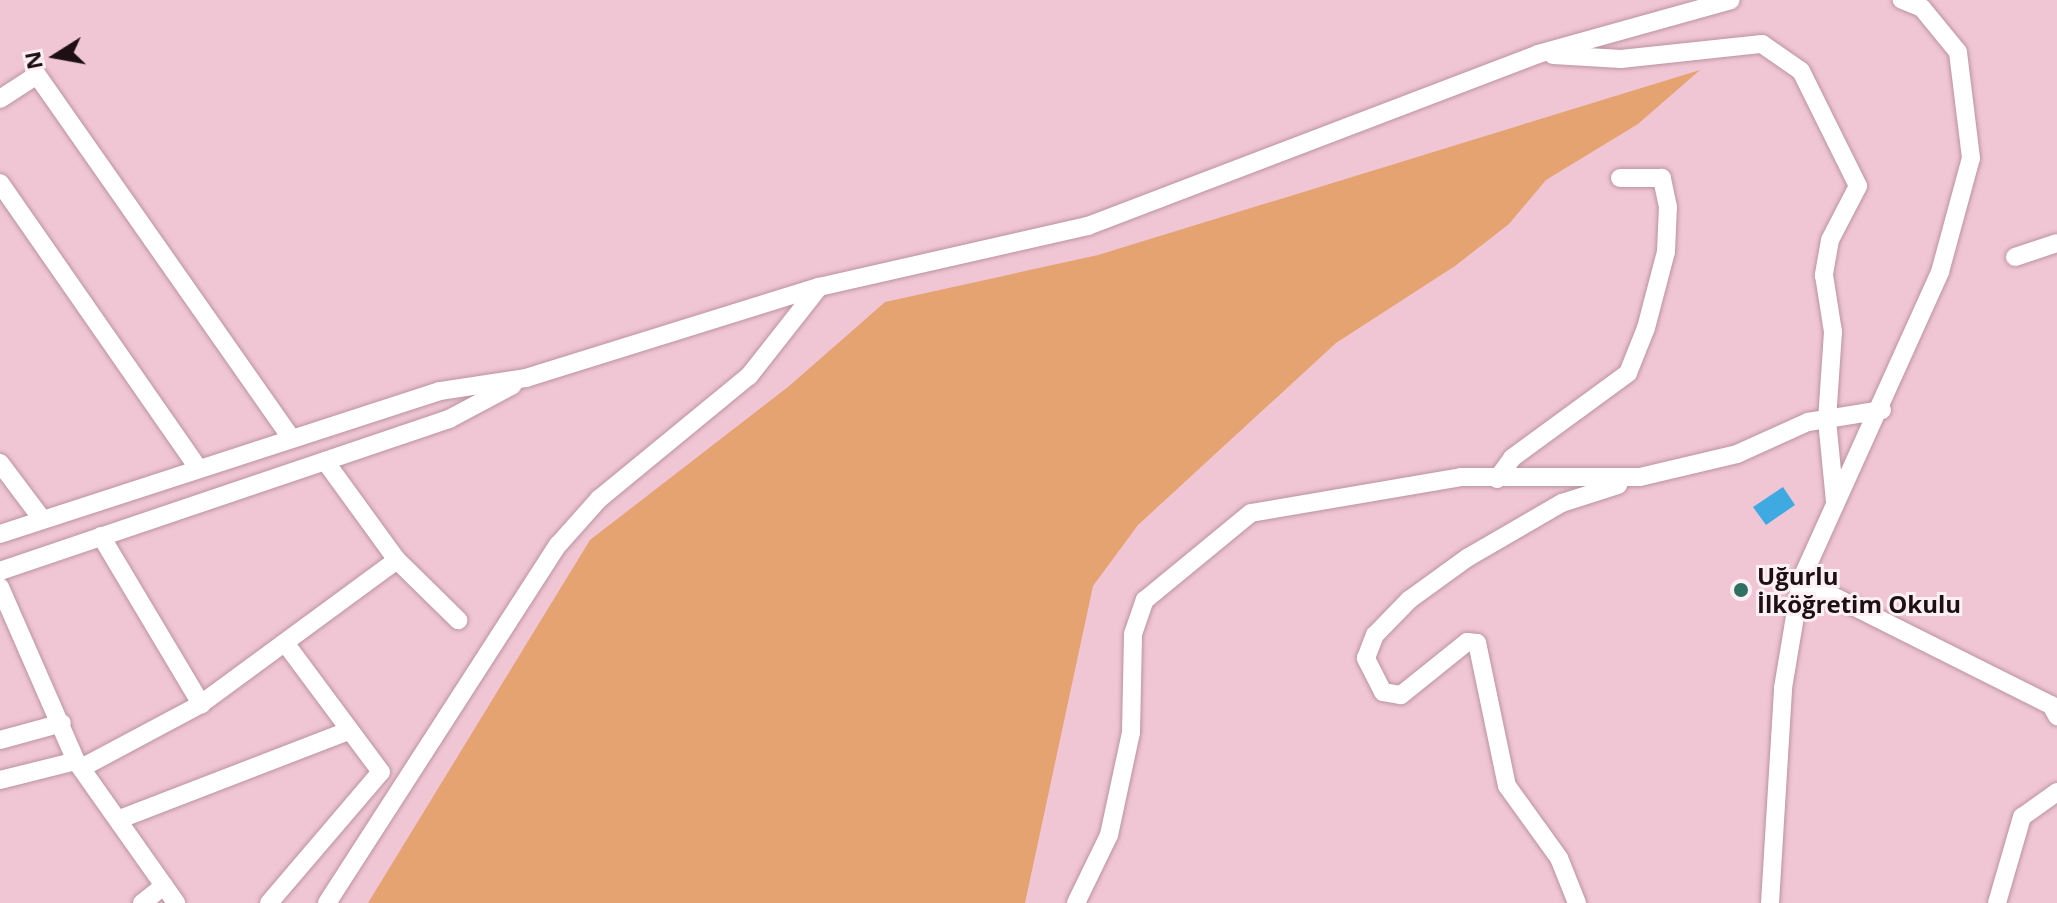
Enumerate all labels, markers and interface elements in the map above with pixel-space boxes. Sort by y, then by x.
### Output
north arrow [16,16,96,96]
text: N [16,49,49,72]
place label: Uğurlu İlköğretim Okulu [1757,562,1961,618]
marker: Uğurlu İlköğretim Okulu [1732,581,1750,599]

